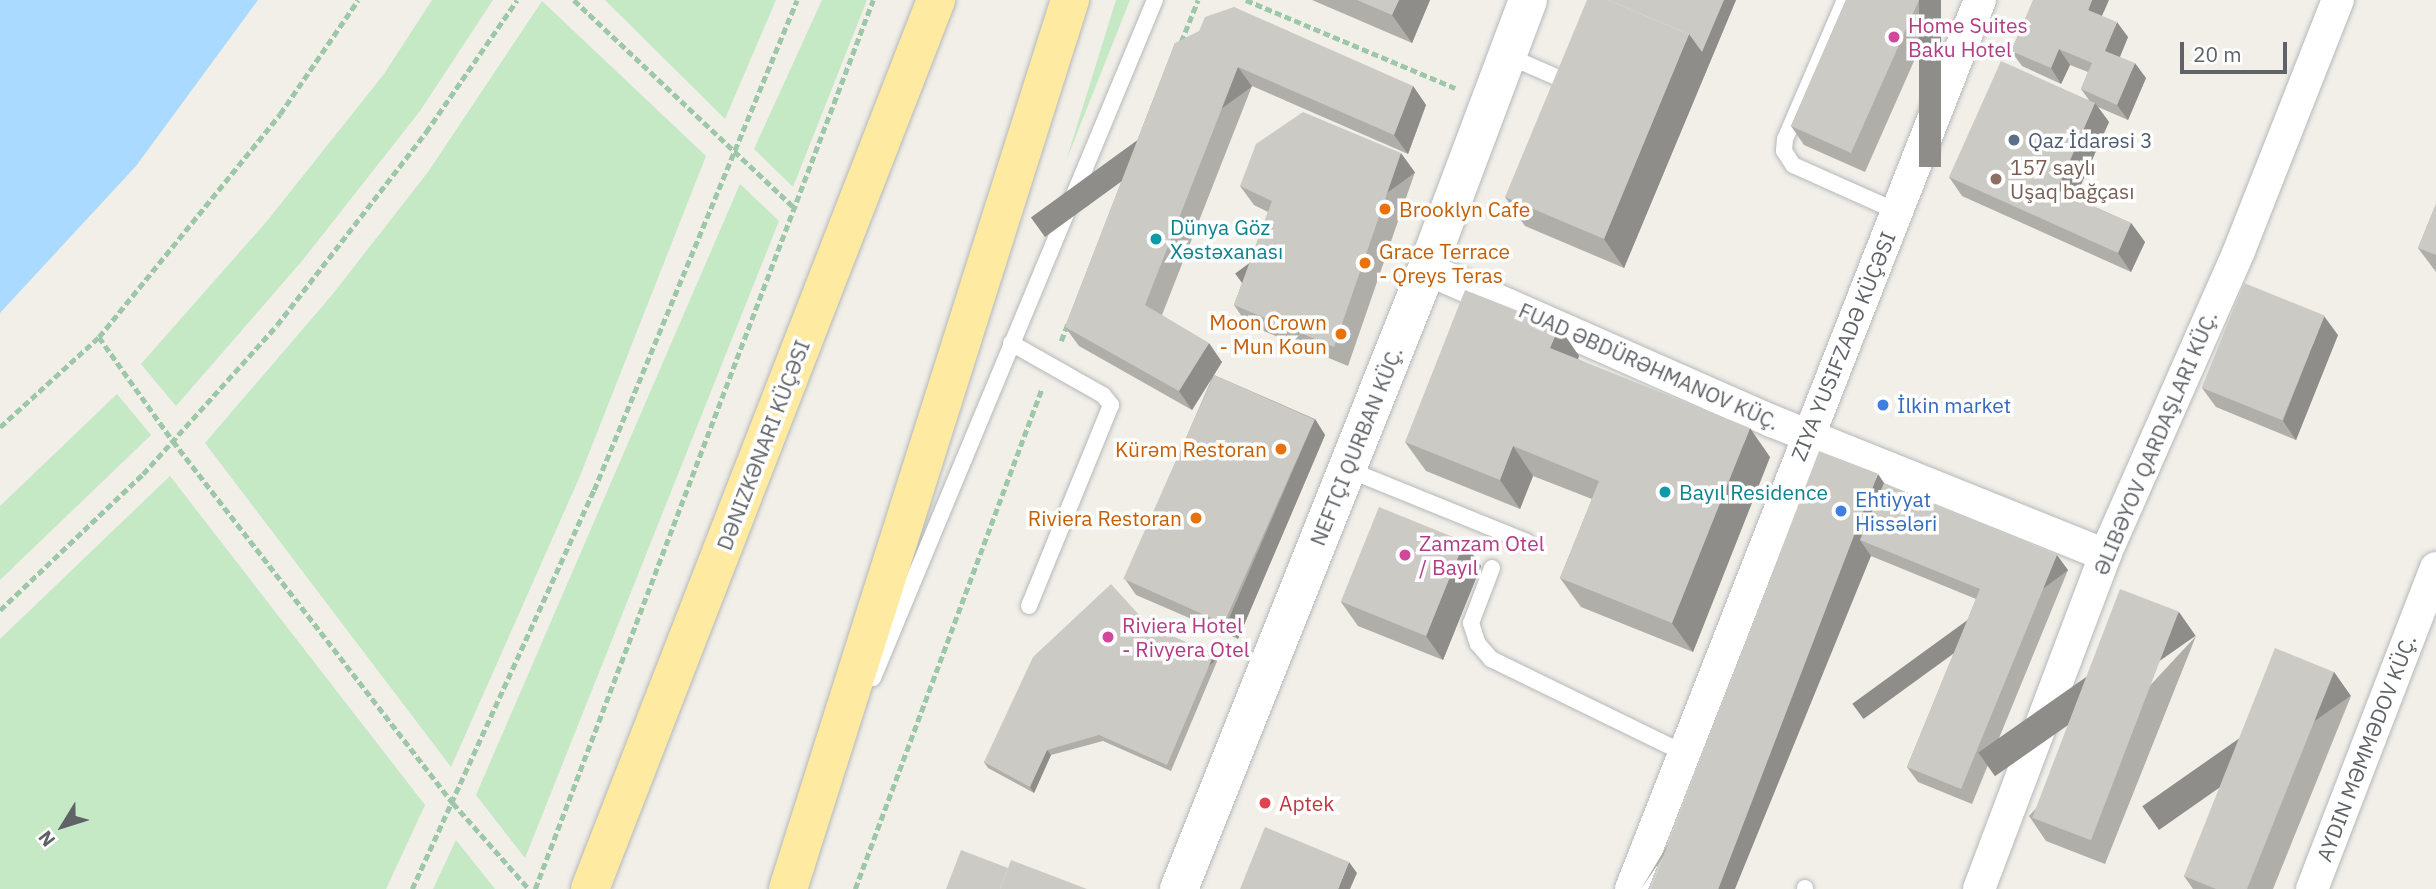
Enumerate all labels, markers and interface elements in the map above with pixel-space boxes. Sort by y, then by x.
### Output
place label: Home Suites Baku Hotel [1908,12,2028,62]
scale bar [2184,28,2291,72]
marker: Home Suites Baku Hotel [1886,29,1902,45]
text: 20 m [2193,40,2242,68]
place label: Qaz İdarəsi 3 [2028,127,2153,153]
marker: Qaz İdarəsi 3 [2006,132,2022,148]
place label: 157 saylı Uşaq bağçası [2010,154,2134,204]
marker: 157 saylı Uşaq bağçası [1988,171,2004,187]
place label: Brooklyn Cafe [1399,196,1530,222]
marker: Brooklyn Cafe [1377,201,1393,217]
place label: Dünya Göz Xəstəxanası [1170,214,1283,264]
street label: ZIYA YUSIFZADƏ KÜÇƏSI [1785,228,1901,464]
marker: Dünya Göz Xəstəxanası [1148,231,1164,247]
place label: Grace Terrace - Qreys Teras [1379,238,1510,288]
marker: Grace Terrace - Qreys Teras [1357,255,1373,271]
street label: FUAD ƏBDÜRƏHMANOV KÜÇ. [1515,297,1783,435]
street label: ƏLIBƏYOV QARDAŞLARI KÜÇ. [2088,307,2222,579]
place label: Moon Crown - Mun Koun [1209,309,1327,359]
marker: Moon Crown - Mun Koun [1333,326,1349,342]
street label: DƏNIZKƏNARI KÜÇƏSI [711,336,815,554]
street label: NEFTÇI QURBAN KÜÇ. [1305,343,1407,549]
place label: İlkin market [1897,392,2011,418]
marker: İlkin market [1875,397,1891,413]
place label: Kürəm Restoran [1115,436,1267,462]
marker: Kürəm Restoran [1273,441,1289,457]
place label: Bayıl Residence [1679,479,1828,505]
marker: Bayıl Residence [1657,484,1673,500]
place label: Ehtiyyat Hissələri [1855,486,1937,536]
marker: Ehtiyyat Hissələri [1833,503,1849,519]
place label: Riviera Restoran [1028,505,1182,531]
marker: Riviera Restoran [1188,510,1204,526]
place label: Zamzam Otel / Bayıl [1419,530,1544,580]
marker: Zamzam Otel / Bayıl [1397,547,1413,563]
place label: Riviera Hotel - Rivyera Otel [1122,612,1249,662]
marker: Riviera Hotel - Rivyera Otel [1100,629,1116,645]
street label: AYDIN MƏMMƏDOV KÜÇ. [2311,631,2421,865]
place label: Aptek [1279,790,1334,816]
north arrow [28,791,98,861]
marker: Aptek [1257,795,1273,811]
text: N [33,826,60,852]

